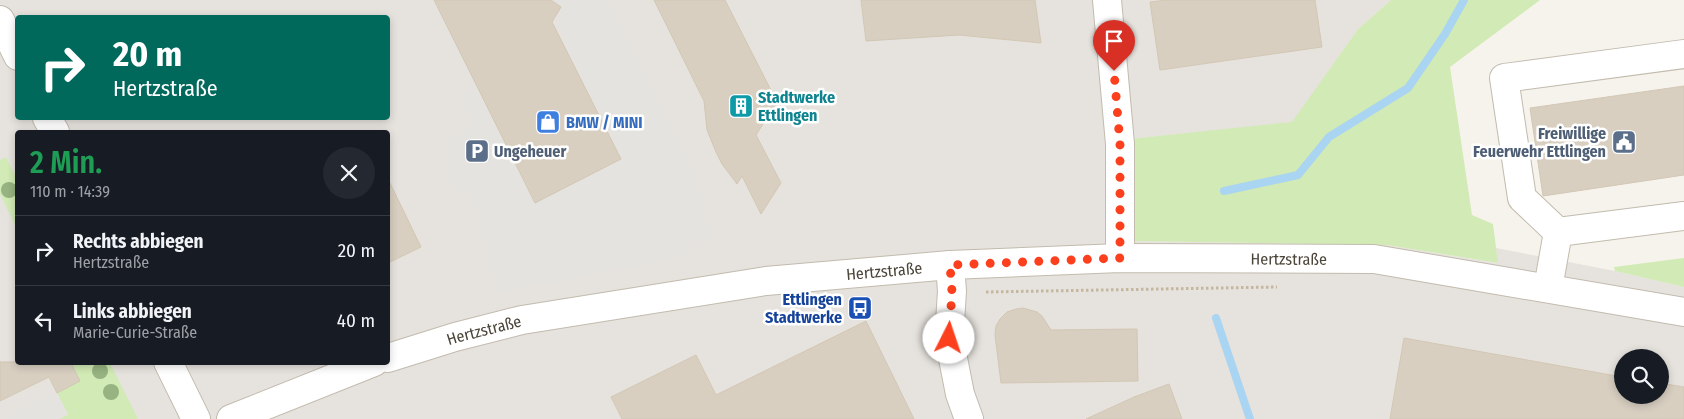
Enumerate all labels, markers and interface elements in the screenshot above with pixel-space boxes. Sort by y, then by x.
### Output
pin [1093,20,1135,71]
icon: arrive [1100,27,1128,55]
text: 20 m [113,33,182,75]
icon: right [30,35,95,100]
text: Hertzstraße [113,75,218,102]
place label: Stadtwerke Ettlingen [758,88,835,125]
building icon: Stadtwerke Ettlingen [728,93,754,119]
shop icon: BMW / MINI [535,109,561,135]
place label: BMW / MINI [566,113,643,132]
place label: Freiwillige Feuerwehr Ettlingen [1473,124,1606,161]
public building icon: Freiwillige Feuerwehr Ettlingen [1611,129,1637,155]
parking icon: Ungeheuer [464,138,490,164]
place label: Ungeheuer [494,142,566,161]
text: 2 Min. [30,145,102,181]
button: close [323,147,375,199]
text: 110 m · 14:39 [30,182,110,201]
text: Rechts abbiegen [73,230,203,253]
icon: right [30,237,58,265]
text: 20 m [338,239,375,262]
street label: Hertzstraße [1251,250,1327,269]
text: Hertzstraße [73,253,149,272]
street label: Hertzstraße [845,258,923,284]
place label: Ettlingen Stadtwerke [765,290,842,327]
bus stop icon: Ettlingen Stadtwerke [847,295,873,321]
text: Links abbiegen [73,300,192,323]
icon: left [30,307,58,335]
text: 40 m [337,309,375,332]
position arrow [922,311,974,363]
street label: Hertzstraße [444,312,523,349]
text: Marie-Curie-Straße [73,323,197,342]
map controls [1614,349,1669,404]
button: search [1614,349,1669,404]

